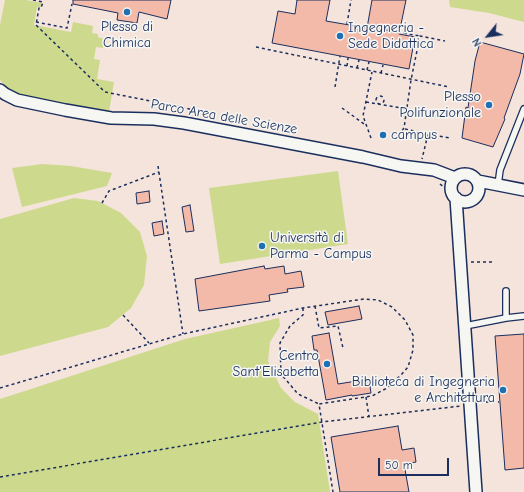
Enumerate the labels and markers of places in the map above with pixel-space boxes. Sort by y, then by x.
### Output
marker: Plesso di Chimica [122,7,132,17]
place label: Plesso di Chimica [101,19,153,52]
place label: Ingegneria - Sede Didattica [348,20,434,52]
marker: Ingegneria - Sede Didattica [335,31,345,41]
place label: Plesso Polifunzionale [400,89,481,122]
marker: Plesso Polifunzionale [484,100,494,110]
place label: campus [391,127,437,143]
marker: campus [378,130,388,140]
place label: Università di Parma - Campus [270,230,372,262]
marker: Università di Parma - Campus [257,241,267,251]
place label: Centro Sant'Elisabetta [233,348,319,380]
marker: Centro Sant'Elisabetta [322,359,332,369]
place label: Biblioteca di Ingegneria e Architettura [352,374,495,406]
marker: Biblioteca di Ingegneria e Architettura [498,385,508,395]

